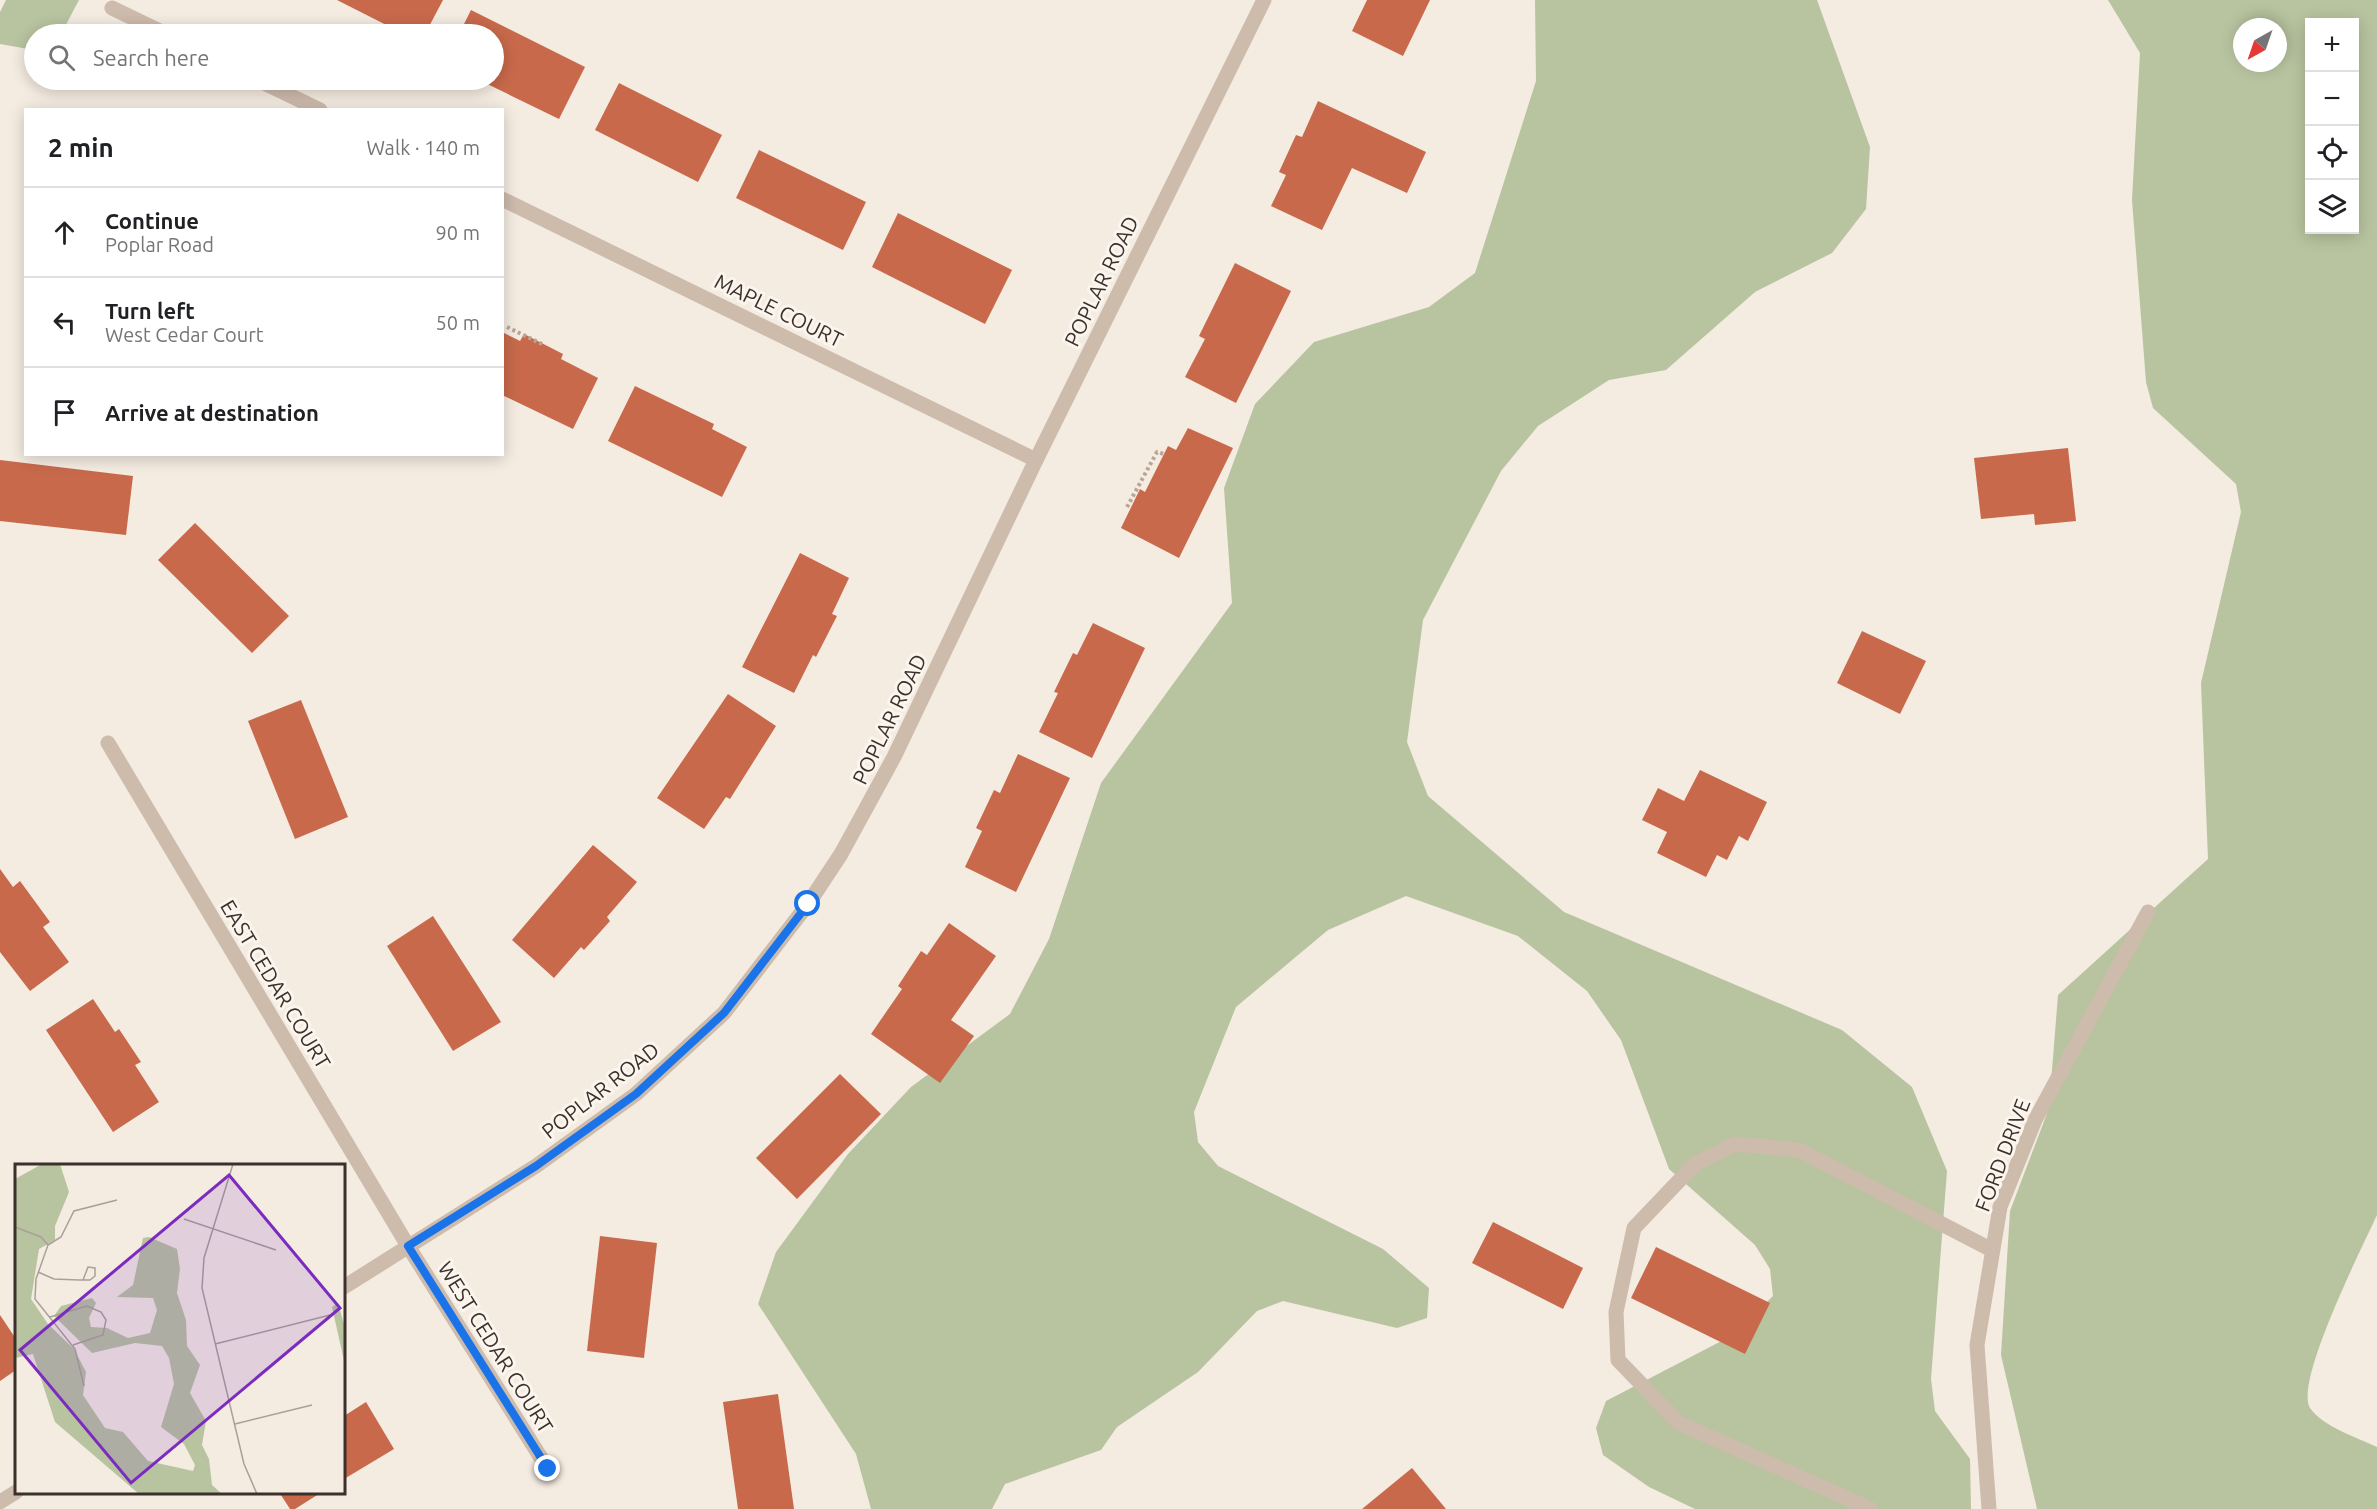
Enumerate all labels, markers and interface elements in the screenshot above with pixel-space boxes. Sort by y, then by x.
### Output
north arrow [2233,18,2287,72]
map controls [2305,18,2359,234]
button: + [2305,18,2359,72]
search box [24,24,504,90]
icon: search [45,41,78,74]
text: Search here [93,45,209,70]
button: − [2305,72,2359,126]
button: locate [2305,126,2359,180]
text: 2 min [48,133,114,162]
text: Walk · 140 m [367,136,480,159]
button: layers [2305,180,2359,234]
text: Continue [105,208,199,233]
street label: POPLAR ROAD [1059,212,1143,350]
icon: ahead [48,216,81,249]
text: 90 m [436,221,480,244]
text: Poplar Road [105,233,214,256]
street label: MAPLE COURT [711,269,847,352]
text: Turn left [105,298,195,323]
icon: left [48,306,81,339]
text: 50 m [436,311,480,334]
text: West Cedar Court [105,323,264,346]
icon: arrive [48,396,81,429]
text: Arrive at destination [105,400,319,425]
street label: POPLAR ROAD [847,650,931,788]
route start [794,890,820,916]
street label: EAST CEDAR COURT [216,895,336,1073]
street label: POPLAR ROAD [537,1037,663,1143]
street label: FORD DRIVE [1970,1095,2034,1215]
inset map [15,1164,345,1494]
street label: WEST CEDAR COURT [433,1257,559,1437]
route end [534,1455,560,1481]

